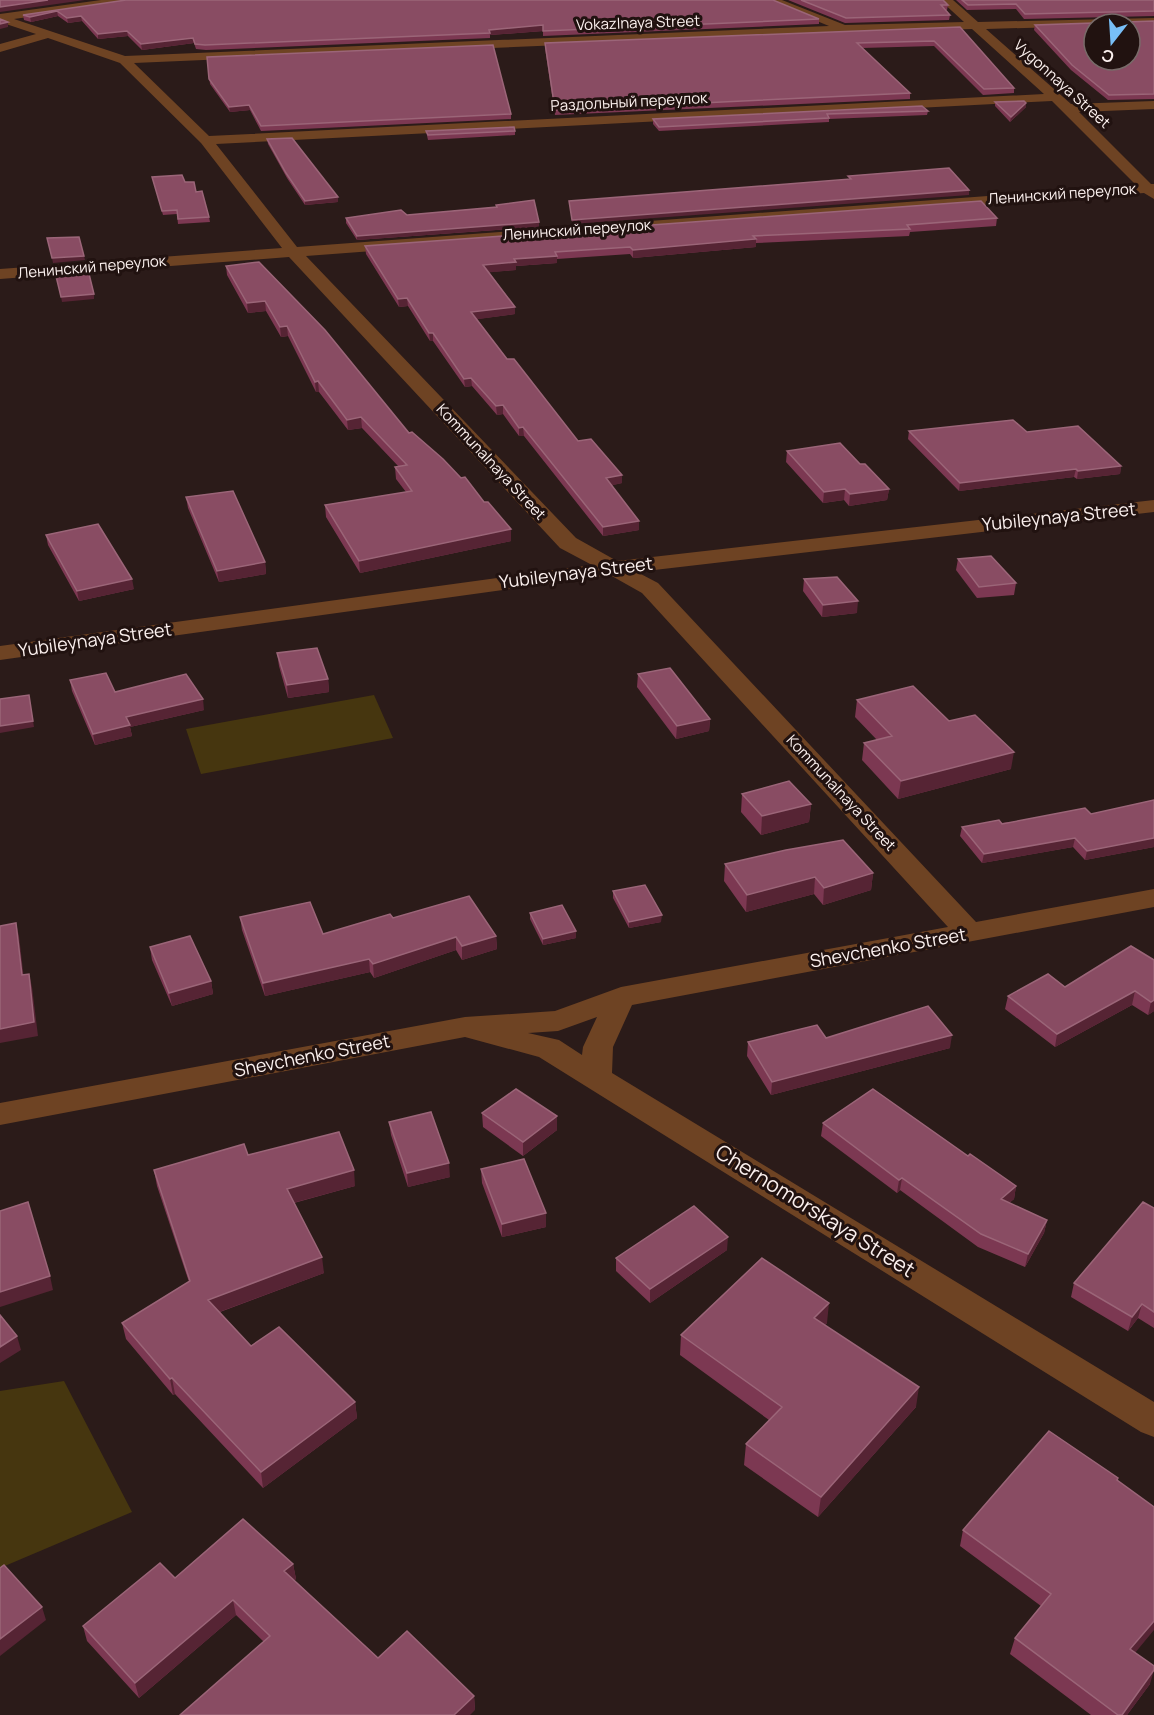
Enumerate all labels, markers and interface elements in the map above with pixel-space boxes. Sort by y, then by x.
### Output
street label: Vokazlnaya Street [576,10,700,35]
north arrow [1082,12,1142,72]
street label: Vygonnaya Street [1010,35,1115,133]
text: С [1099,44,1116,69]
street label: Раздольный переулок [550,87,709,116]
street label: Ленинский переулок [987,178,1137,209]
street label: Ленинский переулок [502,214,652,245]
street label: Ленинский переулок [17,250,167,283]
street label: Kommunalnaya Street [432,399,551,524]
street label: Yubileynaya Street [981,496,1137,536]
street label: Yubileynaya Street [498,551,654,593]
street label: Yubileynaya Street [17,616,173,662]
street label: Kommunalnaya Street [782,730,901,855]
street label: Shevchenko Street [808,921,968,973]
street label: Shevchenko Street [232,1028,392,1082]
street label: Chernomorskaya Street [711,1137,921,1283]

